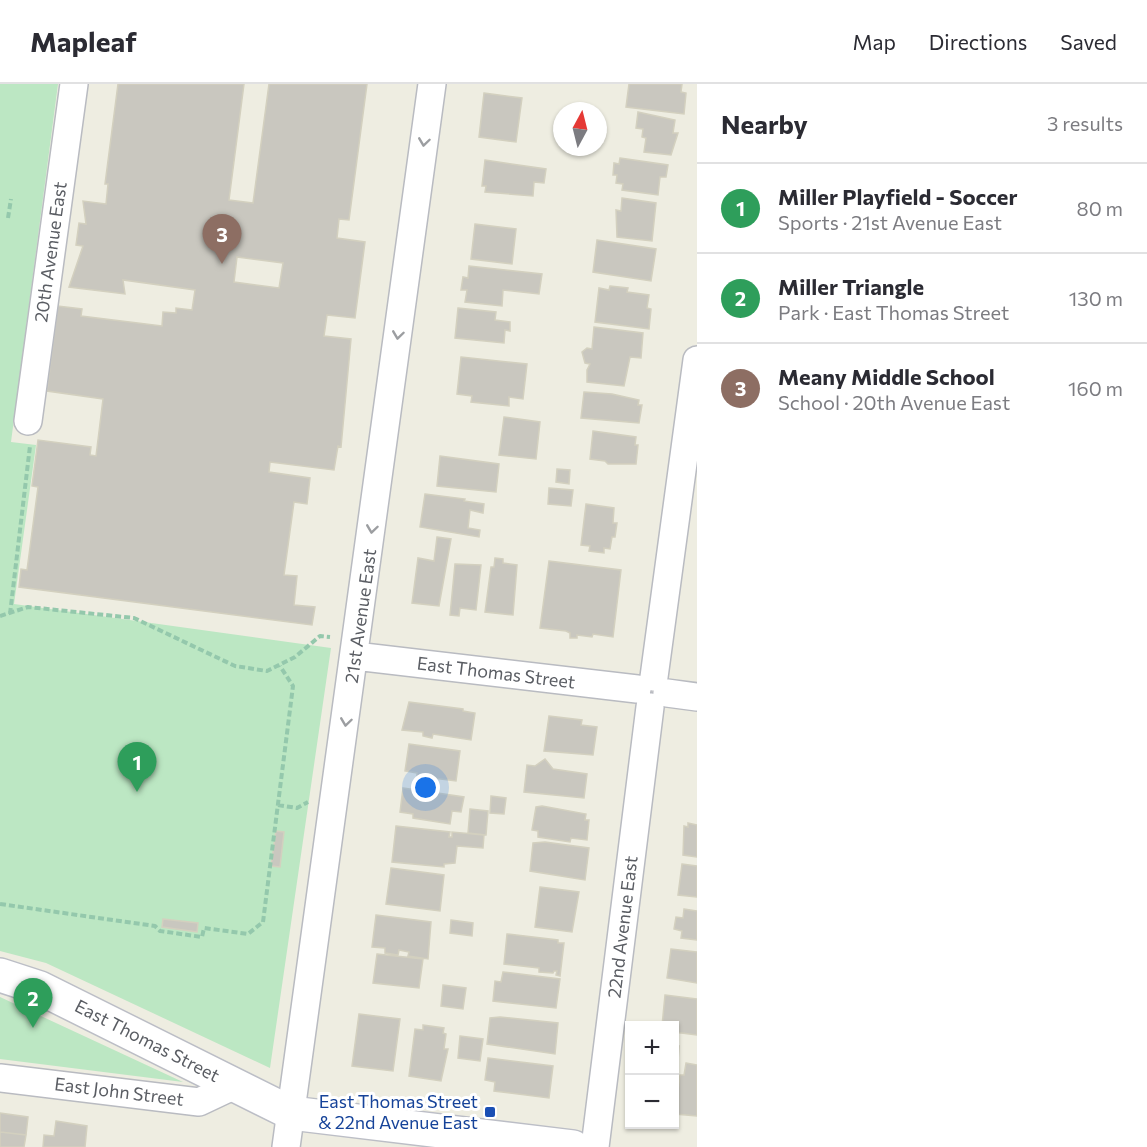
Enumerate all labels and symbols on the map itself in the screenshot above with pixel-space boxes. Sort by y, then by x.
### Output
north arrow [553,102,607,156]
one-way arrow [418,137,431,147]
street label: 20th Avenue East [29,180,71,324]
pin: 3 [202,214,242,264]
one-way arrow [393,331,405,340]
one-way arrow [367,524,379,533]
street label: 21st Avenue East [340,547,380,685]
street label: East Thomas Street [416,651,577,693]
one-way arrow [341,717,353,726]
pin: 1 [118,742,156,792]
your location [411,773,440,802]
street label: 22nd Avenue East [602,854,642,999]
pin: 2 [14,978,52,1028]
street label: East Thomas Street [71,994,223,1086]
street label: East John Street [53,1072,185,1110]
place label: East Thomas Street & 22nd Avenue East [318,1090,478,1133]
marker: East Thomas Street & 22nd Avenue East [483,1105,497,1119]

